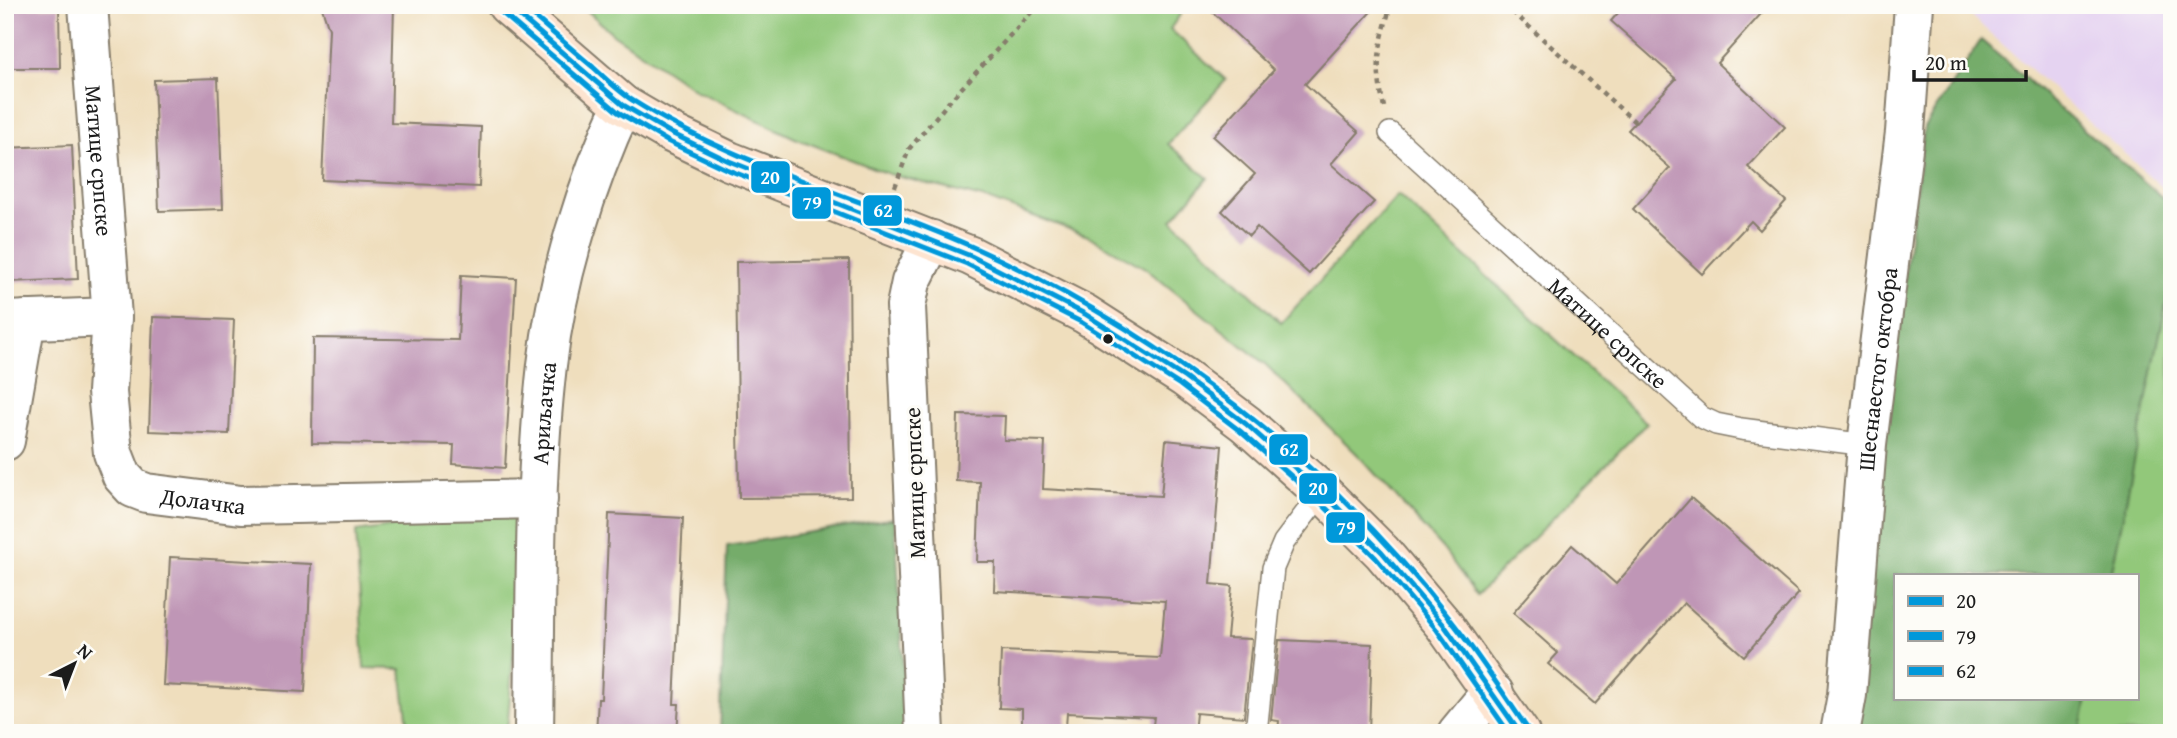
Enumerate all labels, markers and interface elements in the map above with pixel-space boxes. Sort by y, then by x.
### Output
scale bar [1914,38,2026,82]
text: 20 m [1925,47,1967,78]
street label: Матице српске [78,84,122,237]
line badge: 20 [750,160,791,194]
text: 20 [760,163,780,191]
line badge: 79 [791,186,832,220]
text: 79 [802,188,822,216]
line badge: 62 [862,194,903,227]
text: 62 [873,196,893,224]
street label: Шеснаестог октобра [1848,265,1905,472]
street label: Матице српске [1542,269,1676,396]
unlabelled marker [1101,332,1115,346]
street label: Ариљачка [522,360,564,466]
street label: Матице српске [895,407,933,559]
line badge: 62 [1268,433,1309,466]
text: 62 [1279,435,1299,463]
line badge: 20 [1298,472,1338,505]
text: 20 [1308,474,1328,502]
street label: Долачка [158,478,248,522]
line badge: 79 [1325,511,1366,544]
text: 79 [1336,513,1356,541]
legend [1894,574,2138,700]
text: 20 [1956,585,1976,616]
text: 79 [1956,621,1976,652]
north arrow [38,630,108,700]
text: N [71,637,100,666]
text: 62 [1956,655,1976,686]

